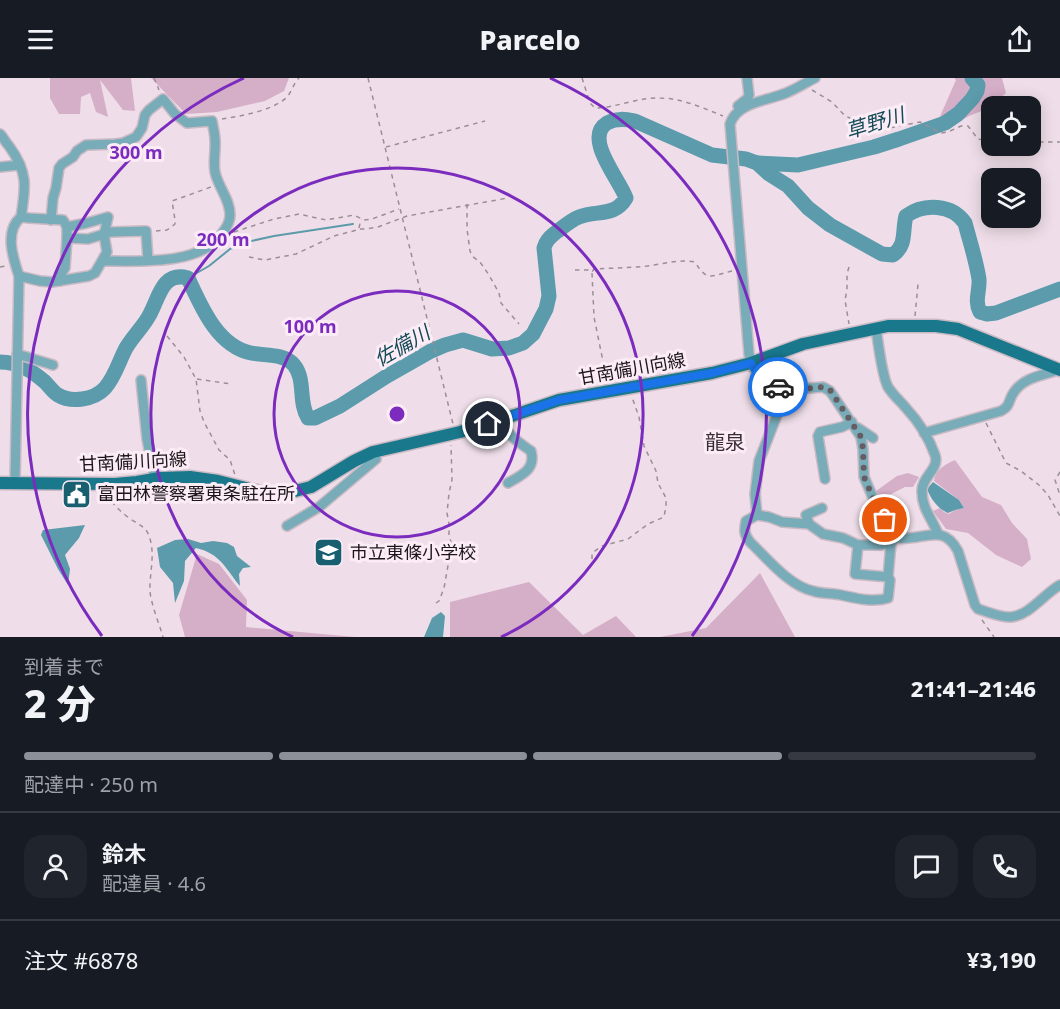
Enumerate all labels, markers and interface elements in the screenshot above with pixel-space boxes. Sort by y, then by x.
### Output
text: Parcelo [479,21,581,58]
icon: menu [24,23,57,56]
icon: share [1003,23,1036,56]
map controls [981,96,1041,228]
button: locate [981,96,1041,156]
water label: 草野川 [842,100,909,144]
text: 300 m [109,140,163,164]
button: layers [981,168,1041,228]
text: 200 m [196,227,250,251]
text: 100 m [283,314,337,338]
water label: 佐備川 [369,318,436,372]
street label: 甘南備川向線 [577,347,687,389]
courier [748,357,808,417]
icon: car [762,371,795,404]
pin [462,398,513,449]
centre of rings [387,404,407,424]
icon: home [471,407,504,440]
district label: 龍泉 [705,428,745,455]
street label: 甘南備川向線 [78,446,188,476]
public building icon: 富田林警察署東条駐在所 [60,478,92,510]
place label: 富田林警察署東条駐在所 [97,481,295,505]
pin [859,494,910,545]
icon: bag [868,503,901,536]
school or university icon: 市立東條小学校 [313,537,345,569]
place label: 市立東條小学校 [350,540,476,564]
text: 到着まで [24,653,104,680]
text: 21:41–21:46 [911,673,1036,703]
text: 2 分 [24,676,96,729]
text: 配達中 · 250 m [24,771,158,798]
button: person [24,835,87,898]
button: chat [895,835,958,898]
button: phone [973,835,1036,898]
text: 鈴木 [102,838,146,868]
text: 配達員 · 4.6 [102,870,206,897]
text: ¥3,190 [967,944,1036,974]
text: 注文 #6878 [24,945,138,975]

